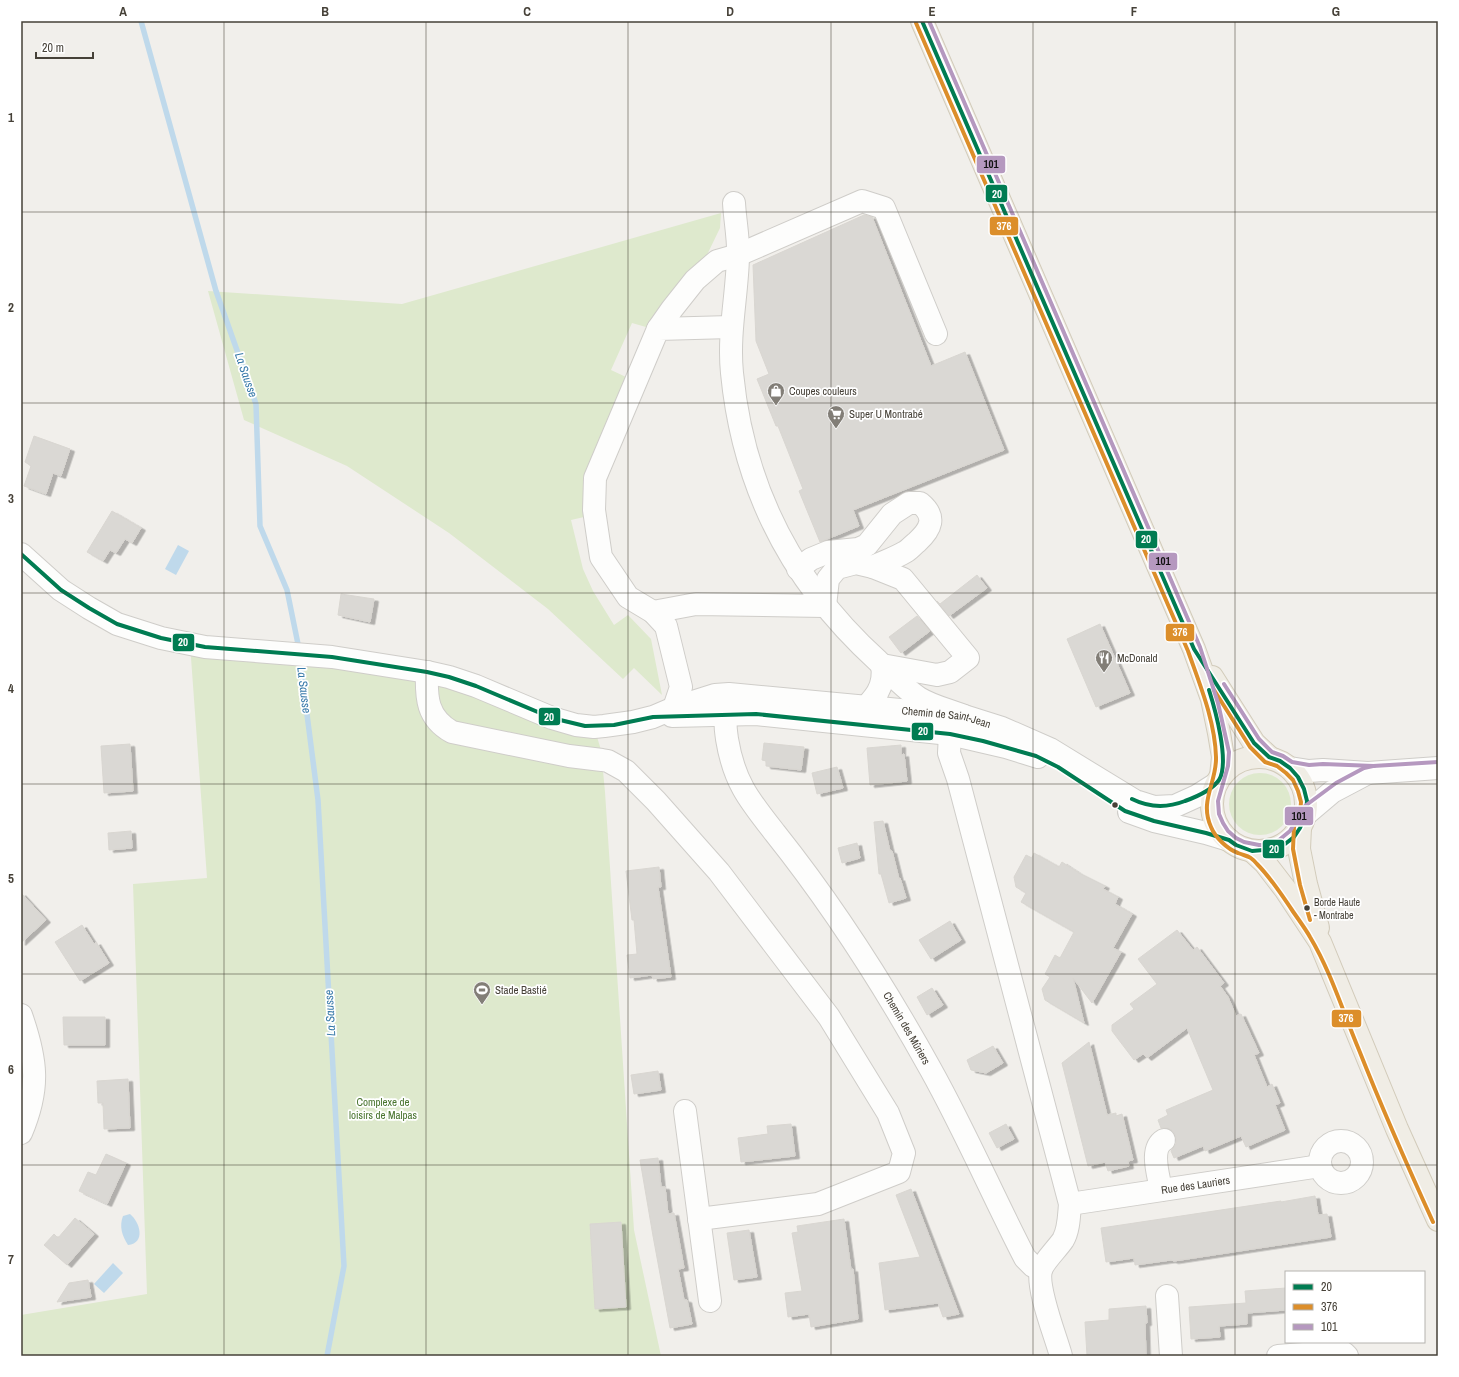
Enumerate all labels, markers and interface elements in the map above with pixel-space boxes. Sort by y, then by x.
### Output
text: A [119,3,127,20]
text: B [321,3,329,20]
text: C [523,3,531,20]
text: D [726,3,734,20]
text: E [928,3,936,20]
text: F [1131,3,1138,20]
text: G [1332,3,1340,20]
scale bar [36,34,93,60]
text: 20 m [42,40,64,56]
text: 1 [8,109,14,126]
line badge: 101 [976,155,1006,174]
text: 101 [983,157,999,171]
line badge: 20 [985,184,1008,203]
text: 20 [992,187,1002,201]
line badge: 376 [989,216,1019,236]
text: 376 [996,219,1012,233]
text: 2 [8,299,14,316]
water label: La Sausse [231,350,261,400]
shop icon: Coupes couleurs [766,381,786,406]
place label: Coupes couleurs [789,384,857,398]
supermarket icon: Super U Montrabé [826,404,846,429]
place label: Super U Montrabé [849,407,923,421]
text: 3 [8,490,14,507]
line badge: 20 [1135,530,1158,549]
text: 20 [1141,532,1151,546]
line badge: 101 [1148,552,1178,571]
text: 101 [1155,554,1171,568]
line badge: 376 [1165,623,1195,642]
text: 376 [1172,625,1188,639]
line badge: 20 [172,633,195,652]
text: 20 [178,635,188,649]
restaurant icon: McDonald [1094,648,1114,673]
place label: McDonald [1117,651,1158,665]
water label: La Sausse [293,666,315,715]
text: 4 [8,680,14,697]
street label: Chemin de Saint-Jean [901,703,993,731]
line badge: 20 [538,707,561,726]
text: 20 [544,710,554,724]
line badge: 20 [911,722,934,741]
text: 20 [918,724,928,738]
unlabelled marker [1110,800,1120,810]
line badge: 101 [1284,806,1314,826]
text: 101 [1291,809,1307,823]
line badge: 20 [1262,839,1285,859]
text: 20 [1269,842,1279,856]
text: 5 [8,870,14,887]
place label: Borde Haute - Montrabe [1314,896,1360,922]
marker: Borde Haute - Montrabe [1302,903,1312,913]
sports icon: Stade Bastié [472,980,492,1005]
place label: Stade Bastié [495,983,547,997]
water label: La Sausse [321,989,339,1037]
street label: Chemin des Mûriers [880,989,934,1067]
line badge: 376 [1331,1009,1362,1028]
text: 376 [1338,1011,1354,1025]
text: 6 [8,1061,14,1078]
park label: Complexe de loisirs de Malpas [349,1095,418,1122]
street label: Rue des Lauriers [1160,1173,1231,1197]
text: 7 [8,1251,14,1268]
legend [1285,1271,1425,1343]
text: 20 [1321,1279,1332,1295]
text: 376 [1321,1299,1337,1315]
text: 101 [1321,1319,1338,1335]

